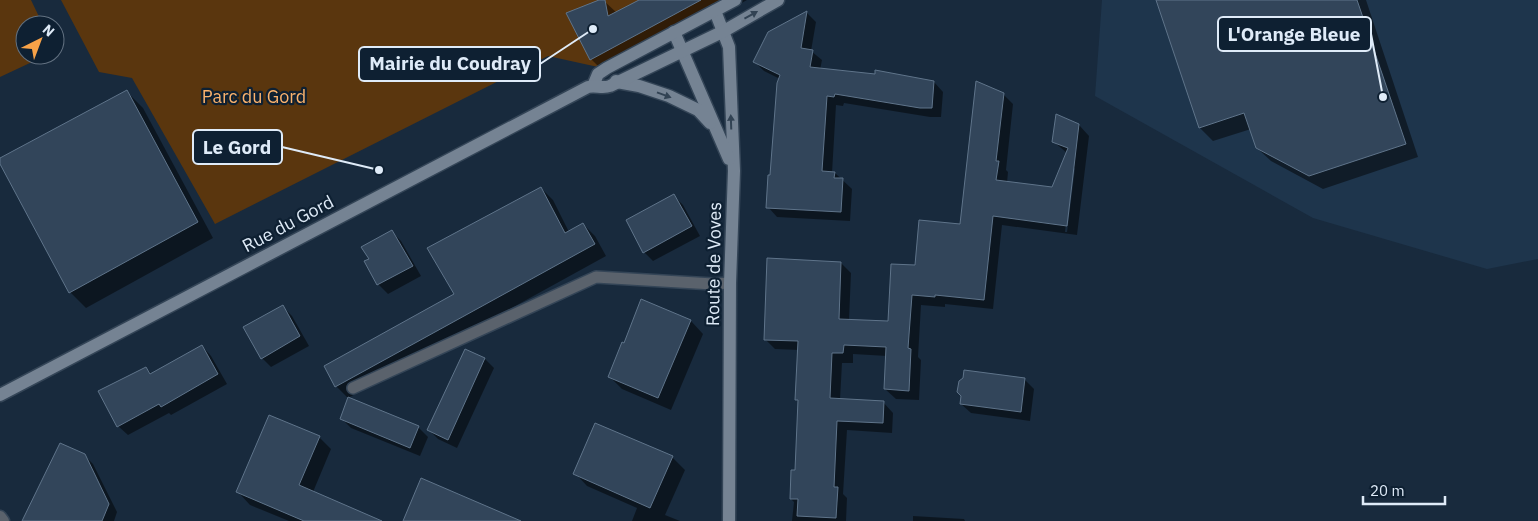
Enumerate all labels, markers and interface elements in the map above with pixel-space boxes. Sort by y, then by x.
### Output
one-way arrow [745,11,758,20]
north arrow [15,15,65,65]
callout: L'Orange Bleue [1218,17,1371,51]
text: N [39,20,58,40]
text: L'Orange Bleue [1227,22,1361,46]
callout: Mairie du Coudray [359,47,540,81]
text: Mairie du Coudray [369,51,532,75]
park label: Parc du Gord [202,85,306,108]
one-way arrow [657,92,672,99]
one-way arrow [727,114,735,130]
callout: Le Gord [193,130,282,164]
text: Le Gord [203,135,271,159]
street label: Rue du Gord [238,190,337,257]
street label: Route de Voves [701,202,726,326]
scale bar [1363,474,1446,506]
text: 20 m [1370,481,1405,500]

